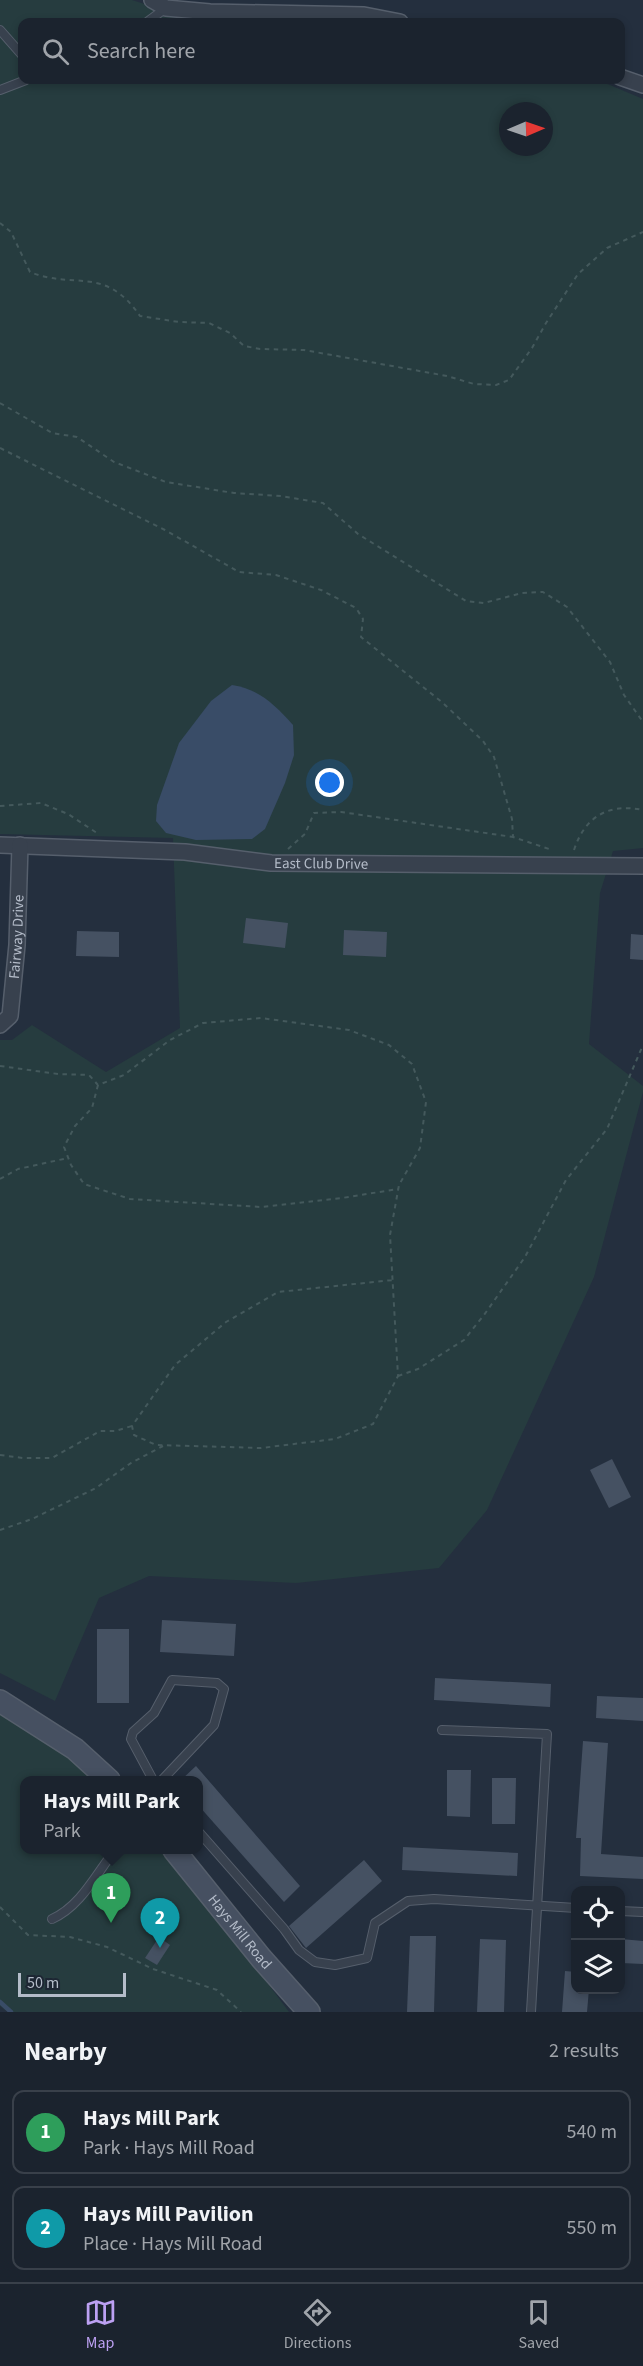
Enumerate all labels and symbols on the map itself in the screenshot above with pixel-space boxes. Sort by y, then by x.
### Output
north arrow [499,102,553,156]
your location [315,768,344,797]
street label: East Club Drive [274,853,368,874]
street label: Fairway Drive [3,894,29,980]
pin: 1 [92,1874,130,1923]
street label: Hays Mill Road [203,1890,277,1974]
pin: 2 [140,1898,180,1948]
scale bar [18,1970,126,1998]

